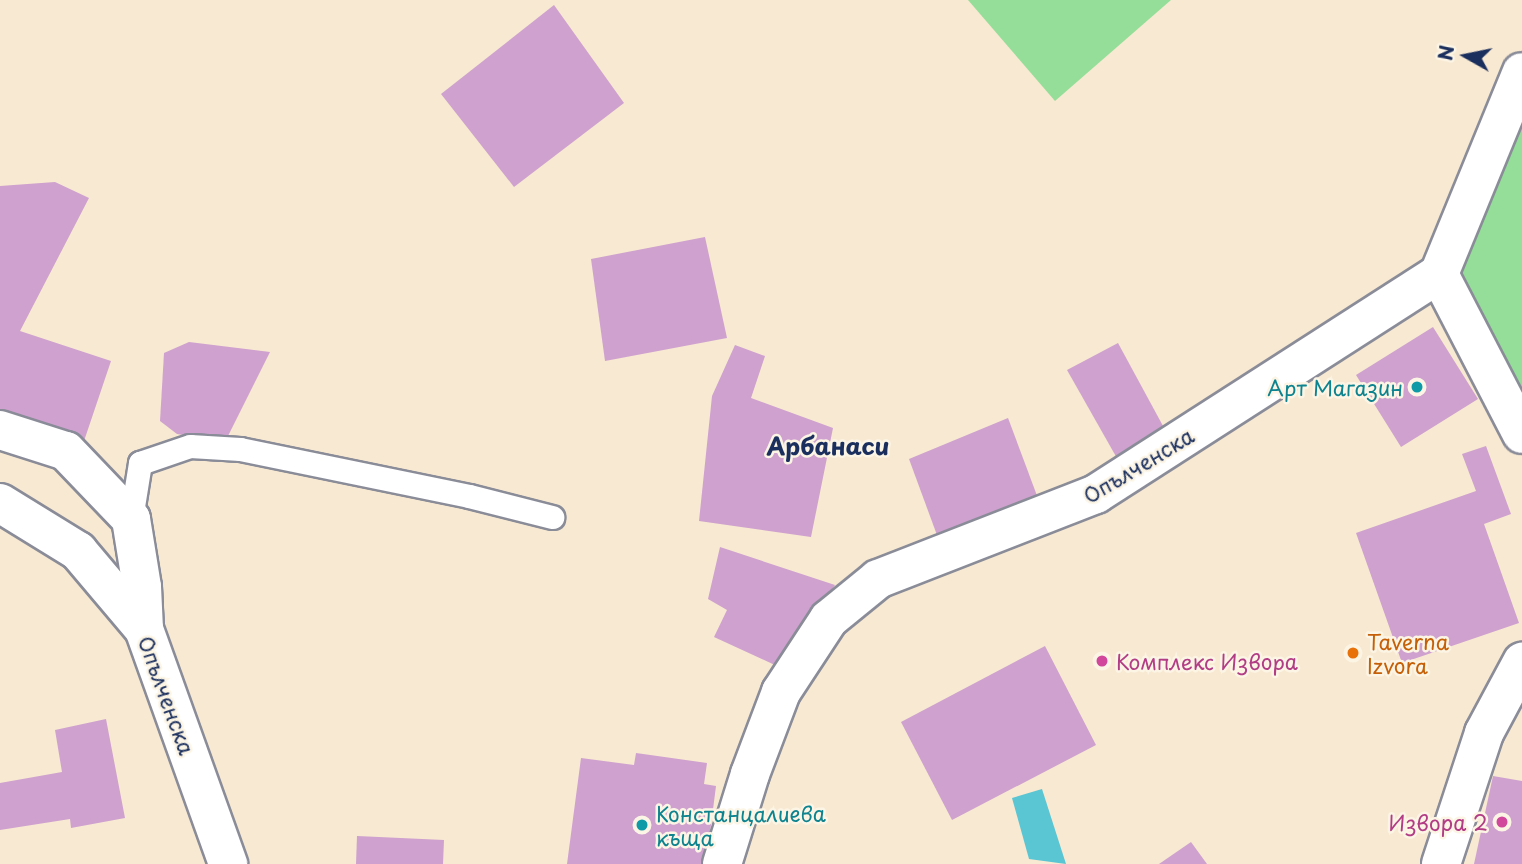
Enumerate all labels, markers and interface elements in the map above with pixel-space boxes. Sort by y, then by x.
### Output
north arrow [1431,21,1501,91]
text: N [1430,43,1460,62]
place label: Арт Магазин [1268,374,1403,400]
marker: Арт Магазин [1409,379,1425,395]
street label: Опълченска [1078,422,1198,508]
district label: Арбанаси [766,432,890,460]
place label: Taverna Izvora [1367,628,1449,678]
street label: Опълченска [134,632,200,758]
marker: Taverna Izvora [1345,645,1361,661]
place label: Комплекс Извора [1116,648,1299,674]
marker: Комплекс Извора [1094,653,1110,669]
place label: Констанцалиева къща [656,800,826,850]
place label: Извора 2 [1389,809,1488,835]
marker: Извора 2 [1494,814,1510,830]
marker: Констанцалиева къща [634,817,650,833]

